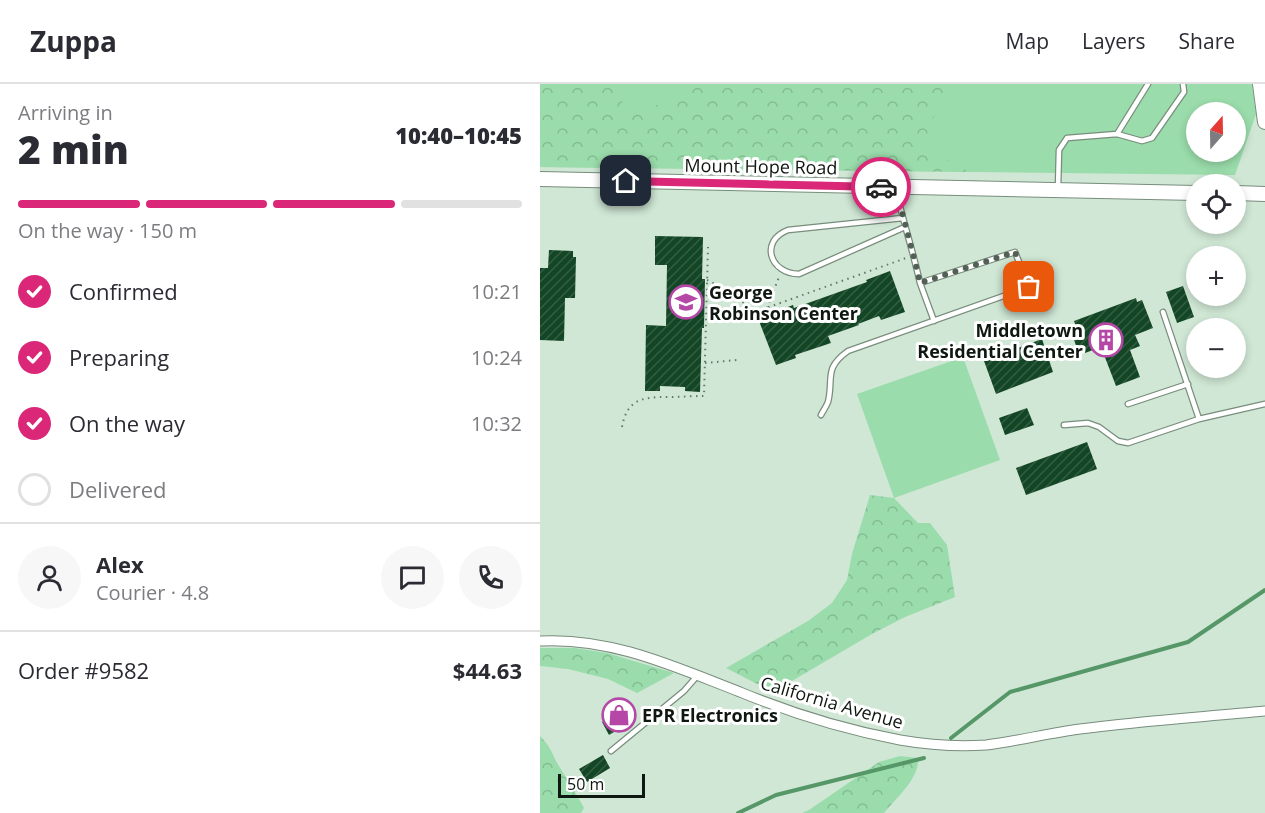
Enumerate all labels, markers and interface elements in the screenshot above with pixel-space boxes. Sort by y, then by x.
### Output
text: Zuppa [30,22,117,60]
text: Map [1006,27,1049,55]
text: Layers [1082,27,1146,55]
text: Share [1179,27,1235,55]
text: Arriving in [18,99,113,126]
north arrow [1186,102,1246,162]
map controls [1186,102,1246,378]
text: 10:40–10:45 [395,120,522,150]
text: 2 min [18,122,129,175]
street label: Mount Hope Road [684,153,838,179]
pin [600,155,651,206]
courier [851,157,911,217]
icon: home [609,164,642,197]
icon: car [865,171,898,204]
button: locate [1186,174,1246,234]
text: On the way · 150 m [18,217,197,244]
button: + [1186,246,1246,306]
pin [1003,261,1054,312]
icon: bag [1012,270,1045,303]
icon: check [18,275,51,308]
text: Confirmed [69,276,178,306]
text: 10:21 [471,278,522,305]
place label: George Robinson Center [709,280,858,325]
school or university icon: George Robinson Center [668,284,704,320]
place label: Middletown Residential Center [917,318,1083,363]
button: − [1186,318,1246,378]
building icon: Middletown Residential Center [1088,322,1124,358]
icon: check [18,341,51,374]
text: Preparing [69,342,169,372]
text: 10:24 [471,344,522,371]
icon: check [18,407,51,440]
text: On the way [69,408,185,438]
text: 10:32 [471,410,522,437]
text: Delivered [69,474,167,504]
button: person [18,546,81,609]
button: chat [381,546,444,609]
button: phone [459,546,522,609]
text: Alex [96,549,144,579]
text: Courier · 4.8 [96,579,209,606]
text: Order #9582 [18,655,149,685]
text: $44.63 [453,655,522,685]
street label: California Avenue [758,670,906,734]
shop icon: EPR Electronics [601,697,637,733]
place label: EPR Electronics [642,703,778,727]
scale bar [558,771,645,798]
text: 50 m [567,773,604,795]

